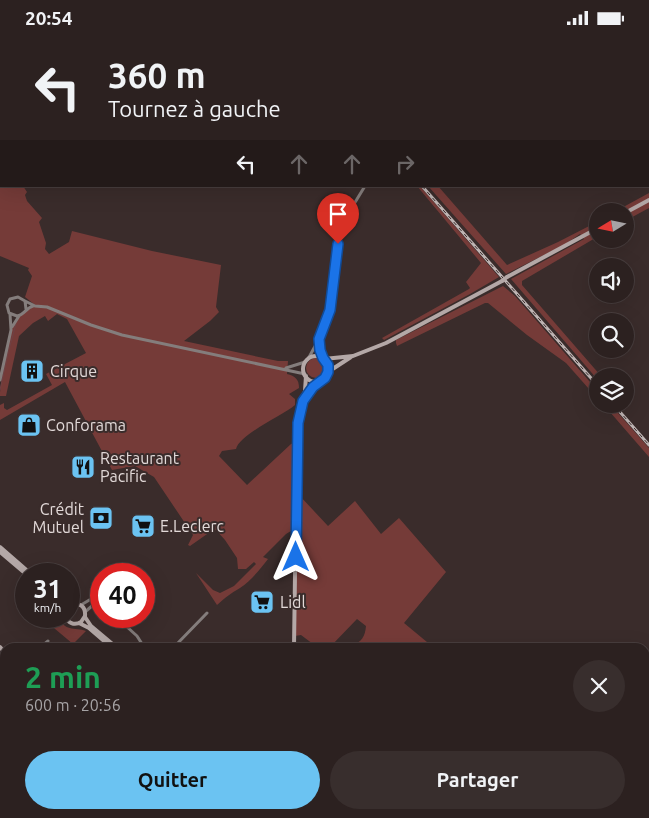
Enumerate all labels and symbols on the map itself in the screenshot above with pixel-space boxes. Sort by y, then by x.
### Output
pin [317,193,359,244]
north arrow [589,203,634,247]
building icon: Cirque [19,358,45,384]
place label: Cirque [50,362,97,380]
shop icon: Conforama [16,412,42,438]
place label: Conforama [46,416,126,434]
place label: Restaurant Pacific [100,449,180,485]
restaurant icon: Restaurant Pacific [70,454,96,480]
place label: Crédit Mutuel [33,500,85,536]
bank icon: Crédit Mutuel [88,505,114,531]
supermarket icon: E.Leclerc [130,513,156,539]
place label: E.Leclerc [160,517,225,535]
position arrow [269,530,321,582]
speed limit sign: 40 [90,563,155,628]
supermarket icon: Lidl [249,589,275,615]
place label: Lidl [280,593,306,611]

